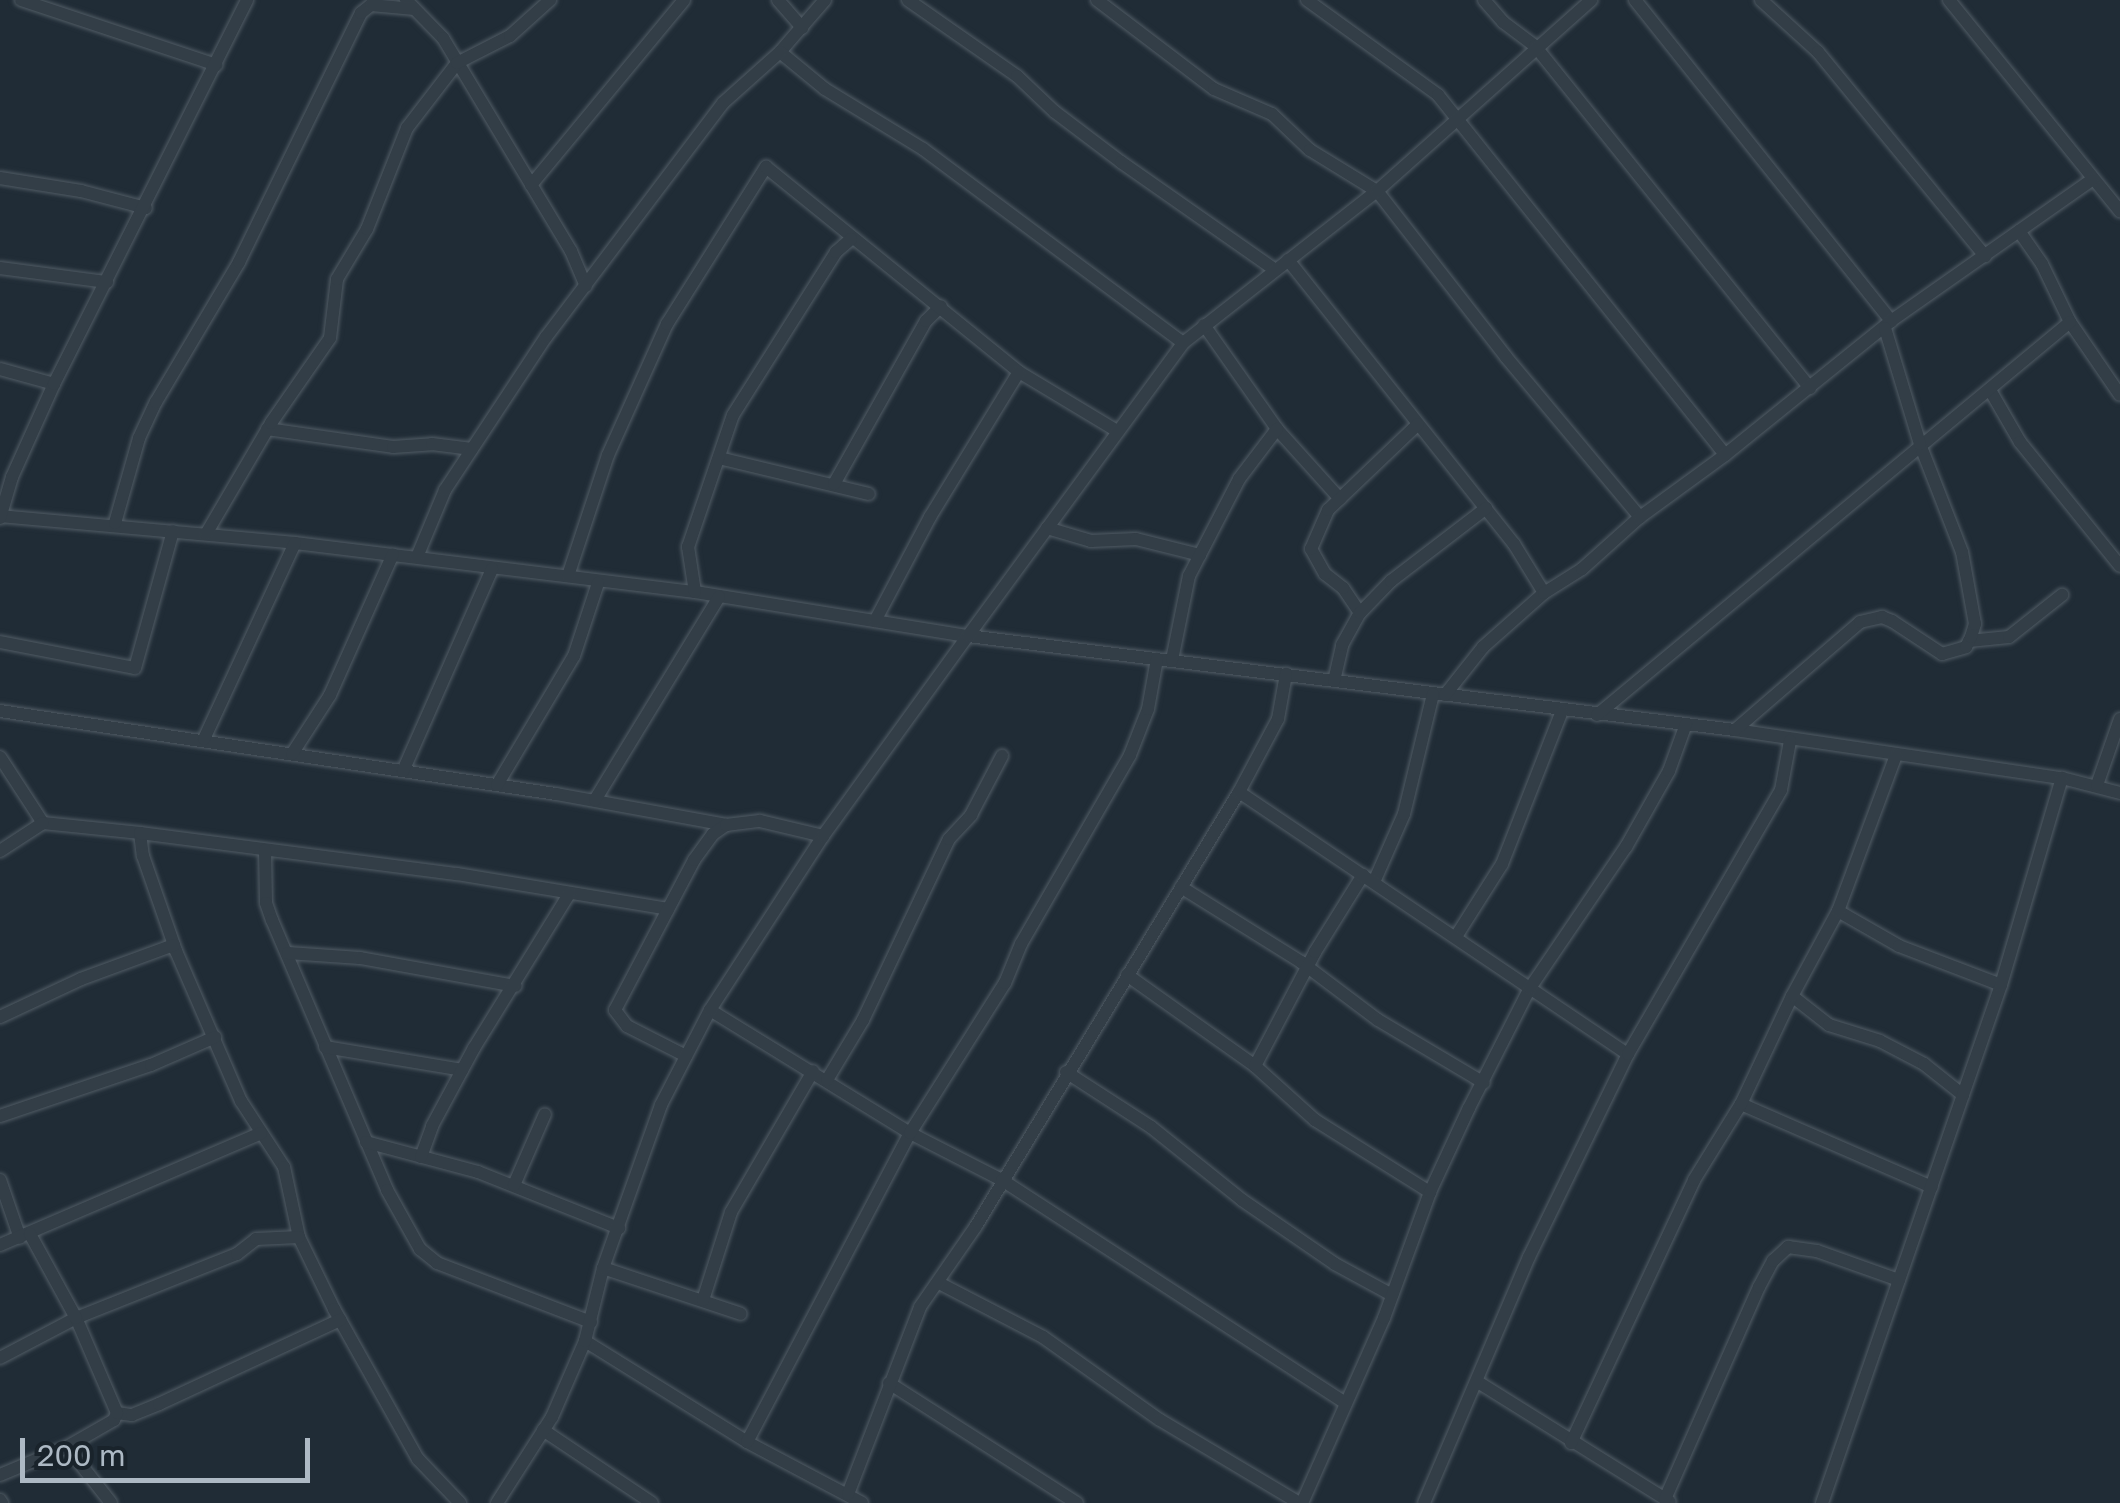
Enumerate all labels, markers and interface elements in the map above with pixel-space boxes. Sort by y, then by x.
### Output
scale bar [25,1418,315,1480]
text: 200 m [37,1437,126,1473]

